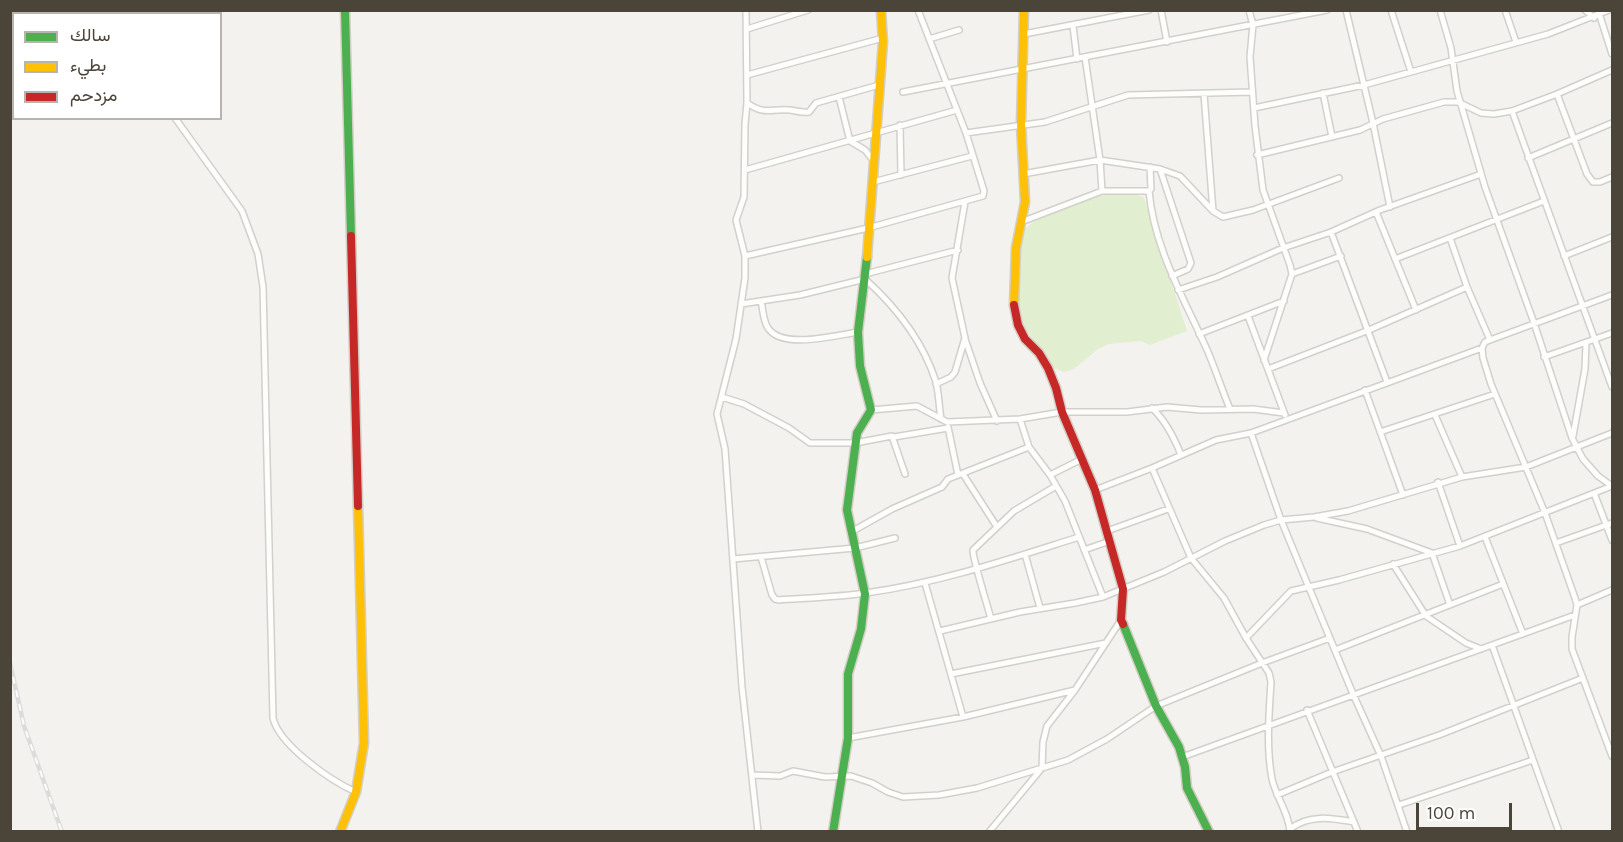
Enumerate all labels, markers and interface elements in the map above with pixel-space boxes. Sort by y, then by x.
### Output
legend [12,12,222,120]
text: سالك [70,24,110,46]
text: بطيء [70,54,106,76]
text: مزدحم [70,84,117,106]
scale bar [1419,791,1515,829]
text: 100 m [1427,802,1475,824]

